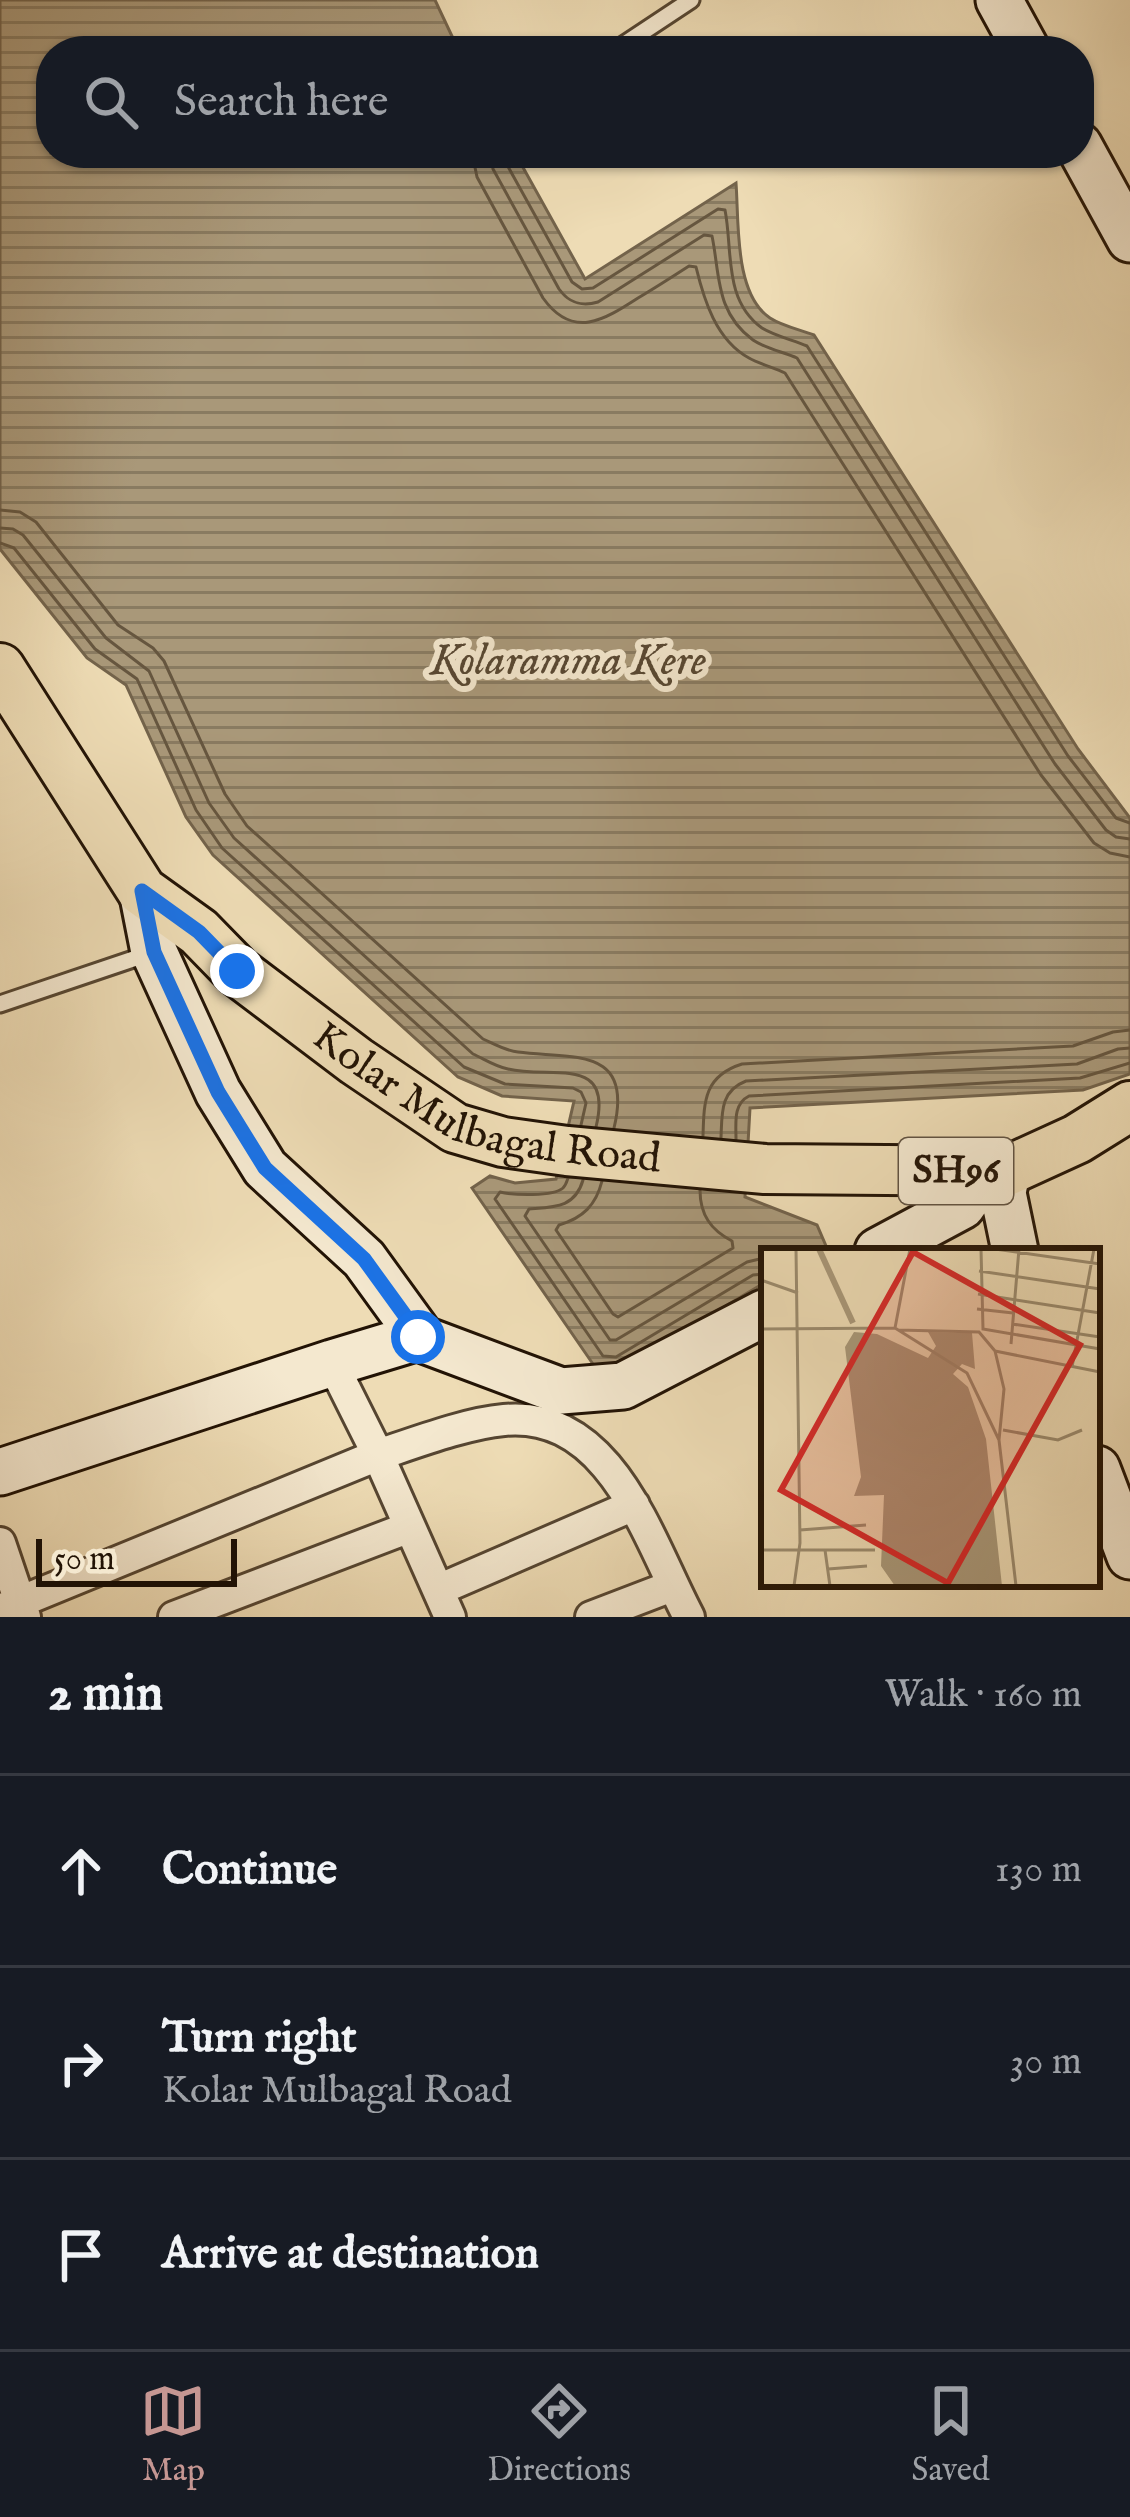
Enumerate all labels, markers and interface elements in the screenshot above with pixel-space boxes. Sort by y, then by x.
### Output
search box [36,36,1094,168]
icon: search [78,69,144,135]
text: Search here [174,74,388,131]
water label: Kolaramma Kere [428,633,706,690]
route end [210,944,264,998]
street label: Kolar Mulbagal Road [301,1011,663,1186]
road number: SH96 [899,1138,1013,1204]
inset map [761,1248,1100,1587]
route start [391,1310,445,1364]
scale bar [36,1533,237,1586]
text: 50 m [54,1539,115,1581]
text: 2 min [48,1663,163,1728]
text: Walk · 160 m [884,1671,1082,1720]
icon: ahead [48,1838,114,1904]
text: Continue [162,1842,337,1899]
text: 130 m [995,1846,1082,1895]
text: Turn right [162,2010,357,2067]
icon: right [48,2030,114,2096]
text: 30 m [1010,2038,1082,2087]
text: Kolar Mulbagal Road [162,2067,512,2116]
icon: arrive [48,2222,114,2288]
text: Arrive at destination [162,2226,539,2283]
tab: Map [140,2378,206,2492]
tab: Directions [487,2378,631,2492]
tab: Saved [912,2378,990,2492]

